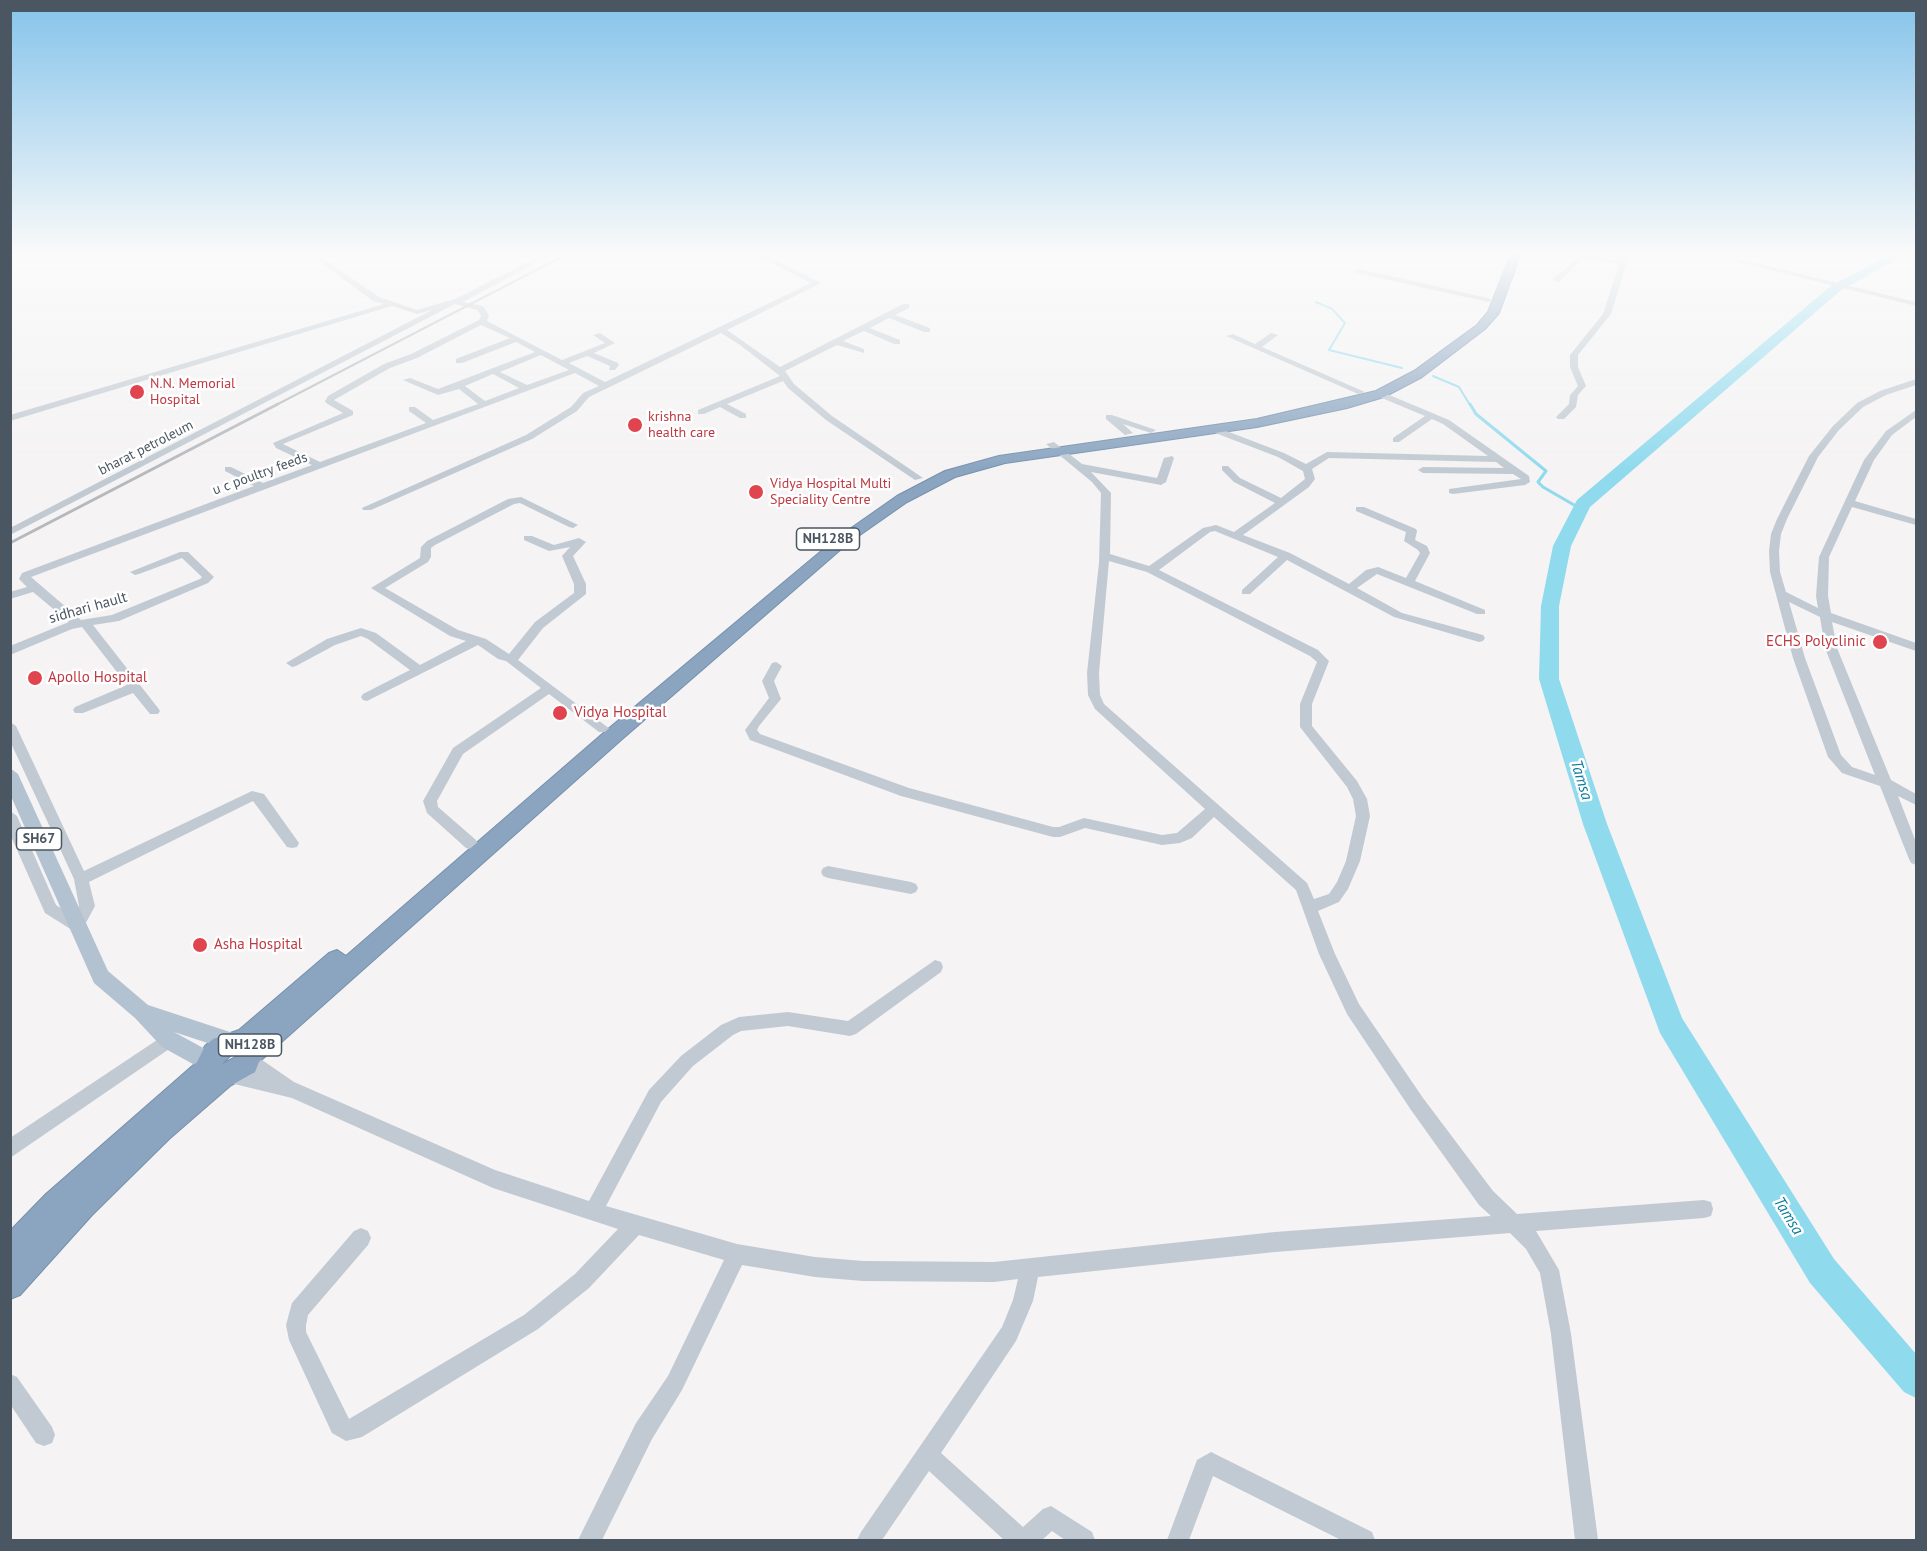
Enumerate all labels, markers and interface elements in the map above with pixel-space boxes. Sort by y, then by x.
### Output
place label: N.N. Memorial Hospital [150,376,235,408]
marker: N.N. Memorial Hospital [128,383,146,401]
place label: krishna health care [648,409,715,442]
marker: krishna health care [626,416,644,434]
street label: bharat petroleum [96,417,196,479]
street label: u c poultry feeds [210,449,310,499]
place label: Vidya Hospital Multi Speciality Centre [770,476,891,508]
marker: Vidya Hospital Multi Speciality Centre [747,483,765,501]
road number: NH128B [796,528,860,550]
street label: sidhari hault [47,588,129,628]
place label: ECHS Polyclinic [1766,633,1866,651]
marker: ECHS Polyclinic [1871,633,1889,651]
marker: Apollo Hospital [26,669,44,687]
place label: Apollo Hospital [48,669,147,687]
marker: Vidya Hospital [551,704,569,722]
place label: Vidya Hospital [574,704,667,722]
water label: Tamsa [1566,758,1596,802]
road number: SH67 [16,828,62,850]
marker: Asha Hospital [191,936,209,954]
place label: Asha Hospital [214,936,302,954]
road number: NH128B [218,1034,282,1056]
water label: Tamsa [1769,1194,1807,1238]

